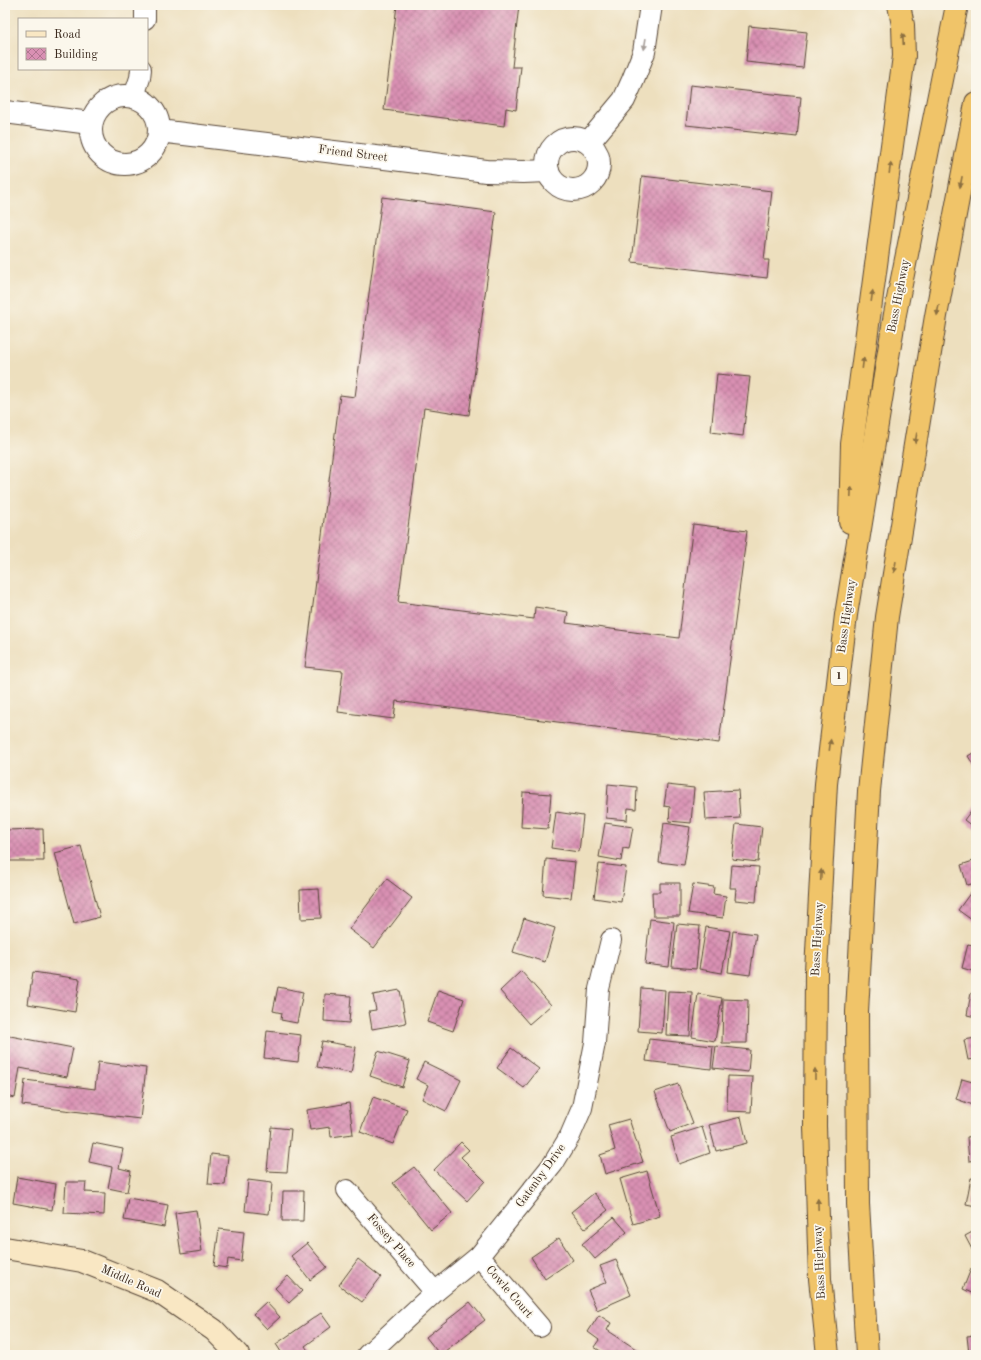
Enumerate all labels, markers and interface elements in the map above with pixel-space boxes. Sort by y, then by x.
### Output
legend [18,18,148,70]
text: Road [54,29,81,41]
one-way arrow [900,33,907,45]
one-way arrow [642,37,648,50]
text: Building [54,49,98,61]
street label: Friend Street [318,144,388,164]
one-way arrow [887,162,893,174]
one-way arrow [958,176,964,188]
street label: Bass Highway [886,258,912,334]
one-way arrow [869,290,875,303]
one-way arrow [934,304,940,316]
one-way arrow [860,357,866,369]
one-way arrow [913,432,919,444]
one-way arrow [847,486,854,498]
one-way arrow [892,560,898,573]
street label: Bass Highway [836,578,858,654]
road number: 1 [831,667,847,685]
one-way arrow [827,739,833,751]
one-way arrow [817,869,824,881]
street label: Bass Highway [810,901,826,977]
one-way arrow [812,1067,818,1080]
street label: Gatenby Drive [514,1142,568,1210]
one-way arrow [814,1198,821,1210]
street label: Fossey Place [365,1212,418,1271]
street label: Bass Highway [812,1224,828,1300]
street label: Middle Road [99,1263,163,1301]
street label: Cowle Court [483,1264,535,1320]

